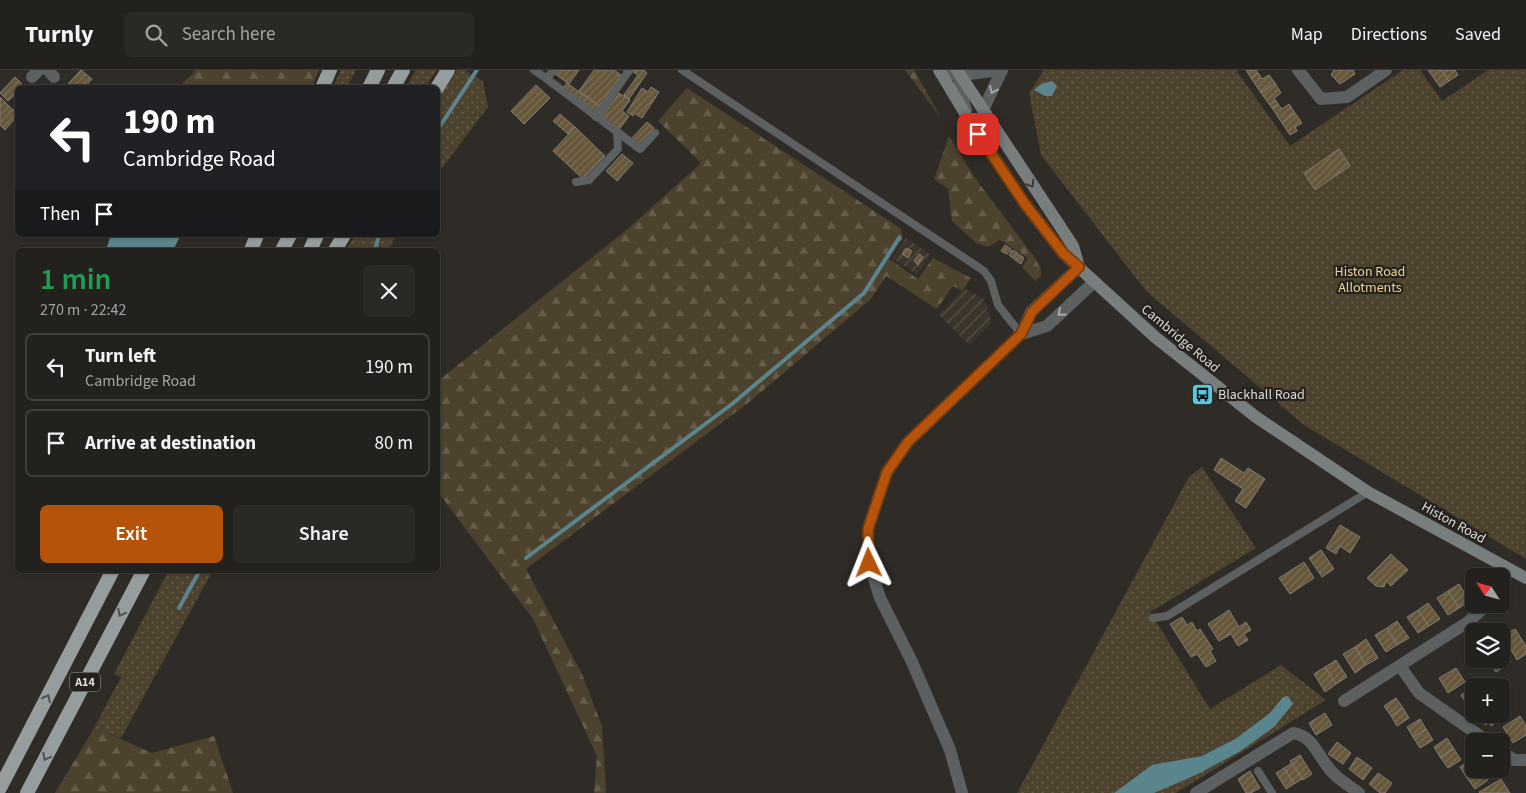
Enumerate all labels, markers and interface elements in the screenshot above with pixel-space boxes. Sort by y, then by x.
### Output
search box [124,12,474,57]
text: Turnly [25,17,94,52]
icon: search [142,21,170,49]
text: Search here [182,21,275,48]
text: Map [1291,22,1323,47]
text: Directions [1351,22,1427,47]
text: Saved [1455,22,1501,47]
one-way arrow [988,85,999,94]
text: 190 m [123,97,215,147]
icon: left [40,105,105,170]
pin [957,113,999,155]
icon: arrive [964,120,992,148]
text: Cambridge Road [123,143,276,175]
one-way arrow [1025,178,1034,188]
icon: arrive [90,200,118,228]
text: Then [40,201,80,228]
text: 1 min [40,258,111,301]
park label: Histon Road Allotments [1335,262,1405,298]
button: close [363,265,415,317]
text: 270 m · 22:42 [40,299,127,321]
street label: Cambridge Road [1137,300,1224,378]
one-way arrow [1057,307,1066,316]
text: Turn left [85,343,156,370]
icon: left [42,353,70,381]
text: 190 m [365,354,413,381]
text: Cambridge Road [85,370,196,392]
bus stop icon: Blackhall Road [1190,382,1214,406]
place label: Blackhall Road [1218,385,1305,405]
icon: arrive [42,429,70,457]
text: Arrive at destination [85,430,256,457]
text: 80 m [375,430,413,457]
street label: Histon Road [1418,497,1489,549]
button: Exit [40,505,223,563]
button: Share [233,505,415,563]
position arrow [842,536,894,588]
north arrow [1465,568,1510,612]
map controls [1465,568,1510,778]
one-way arrow [117,608,127,617]
button: layers [1465,623,1510,668]
road number: A14 [70,672,100,692]
button: + [1465,678,1510,723]
one-way arrow [41,694,51,703]
button: − [1465,733,1510,778]
one-way arrow [42,752,52,761]

